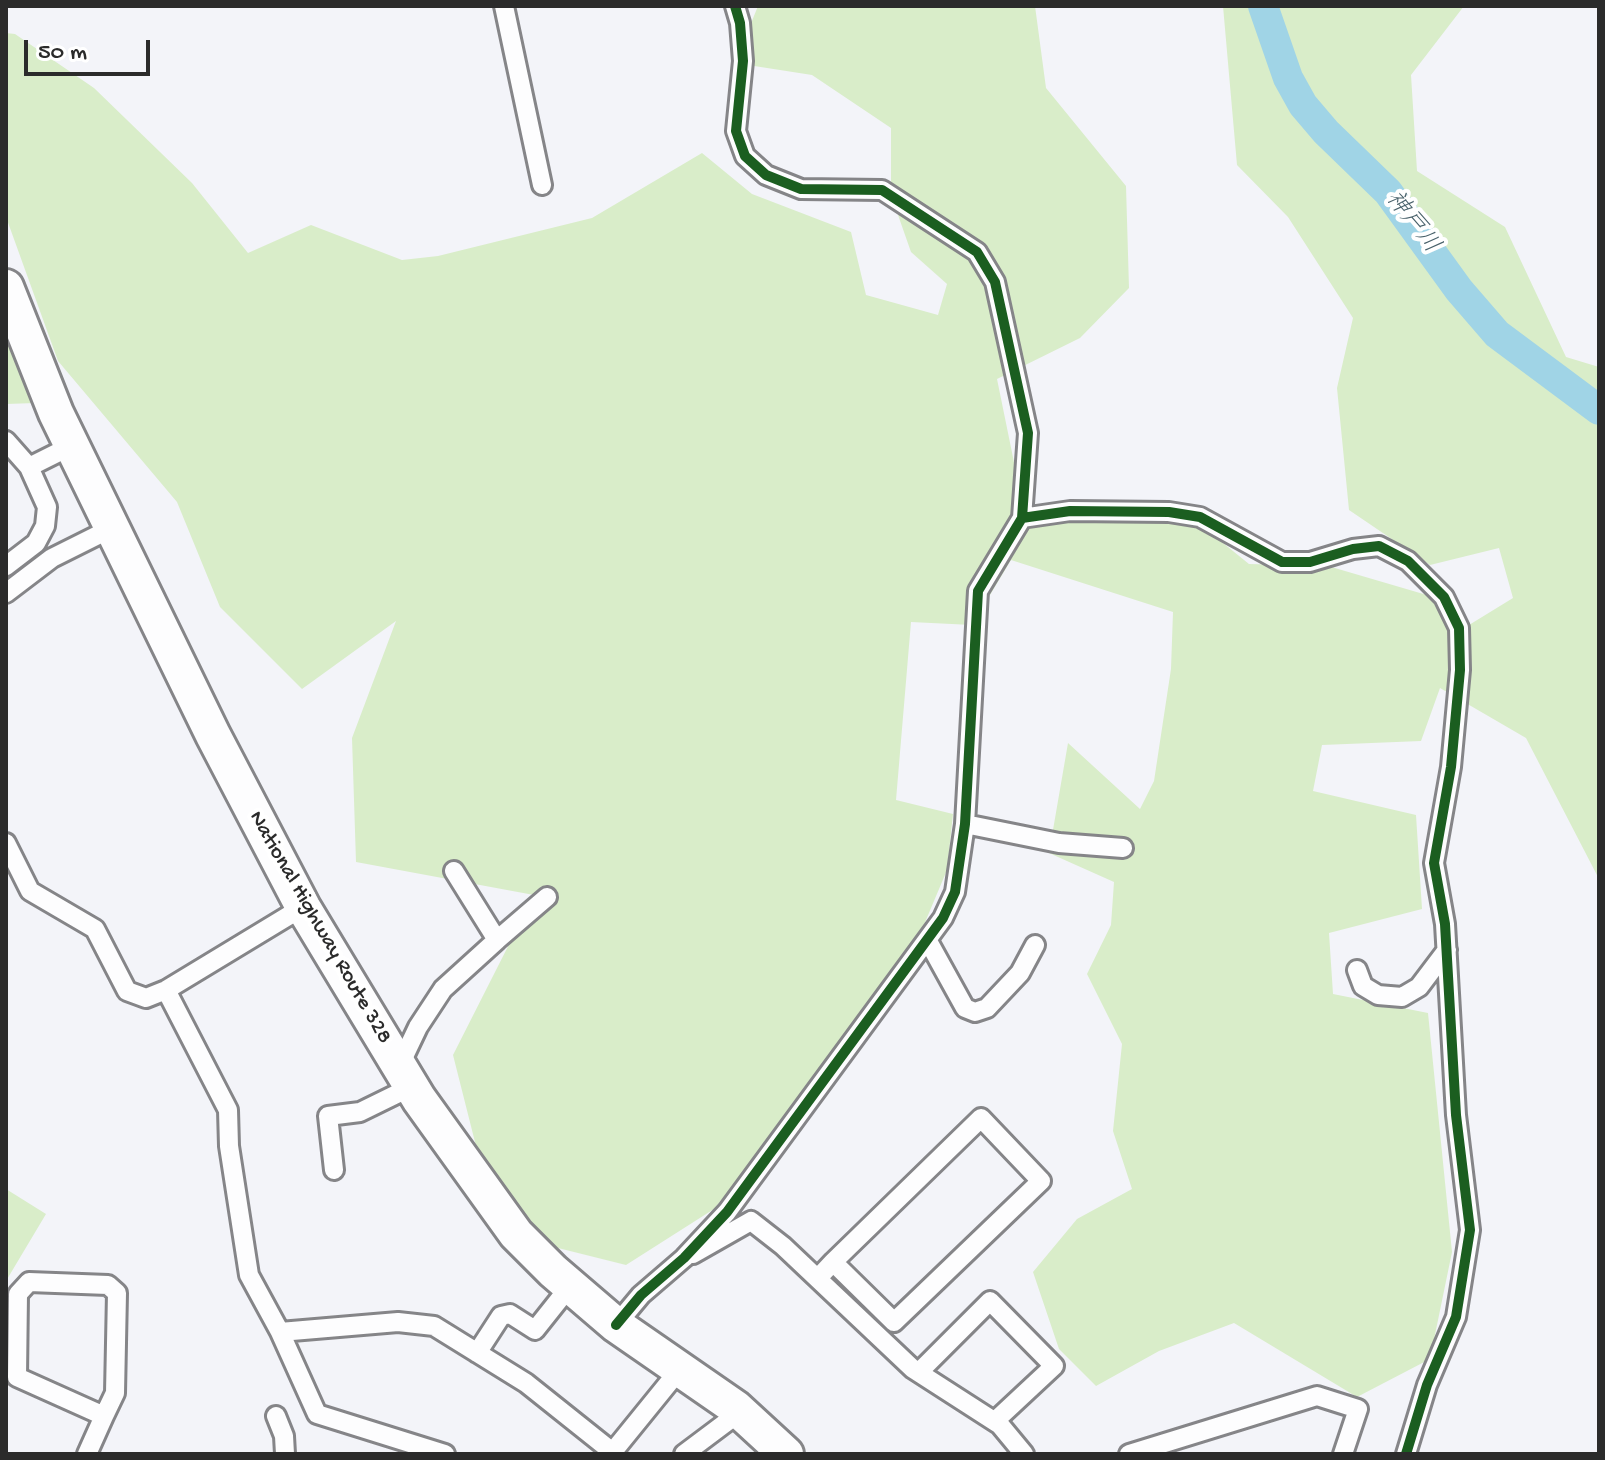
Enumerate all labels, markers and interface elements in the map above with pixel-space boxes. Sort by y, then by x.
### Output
scale bar [28,24,154,74]
text: 50 m [38,39,87,68]
water label: 神戸川 [1377,186,1445,260]
street label: National Highway Route 328 [241,807,397,1049]

